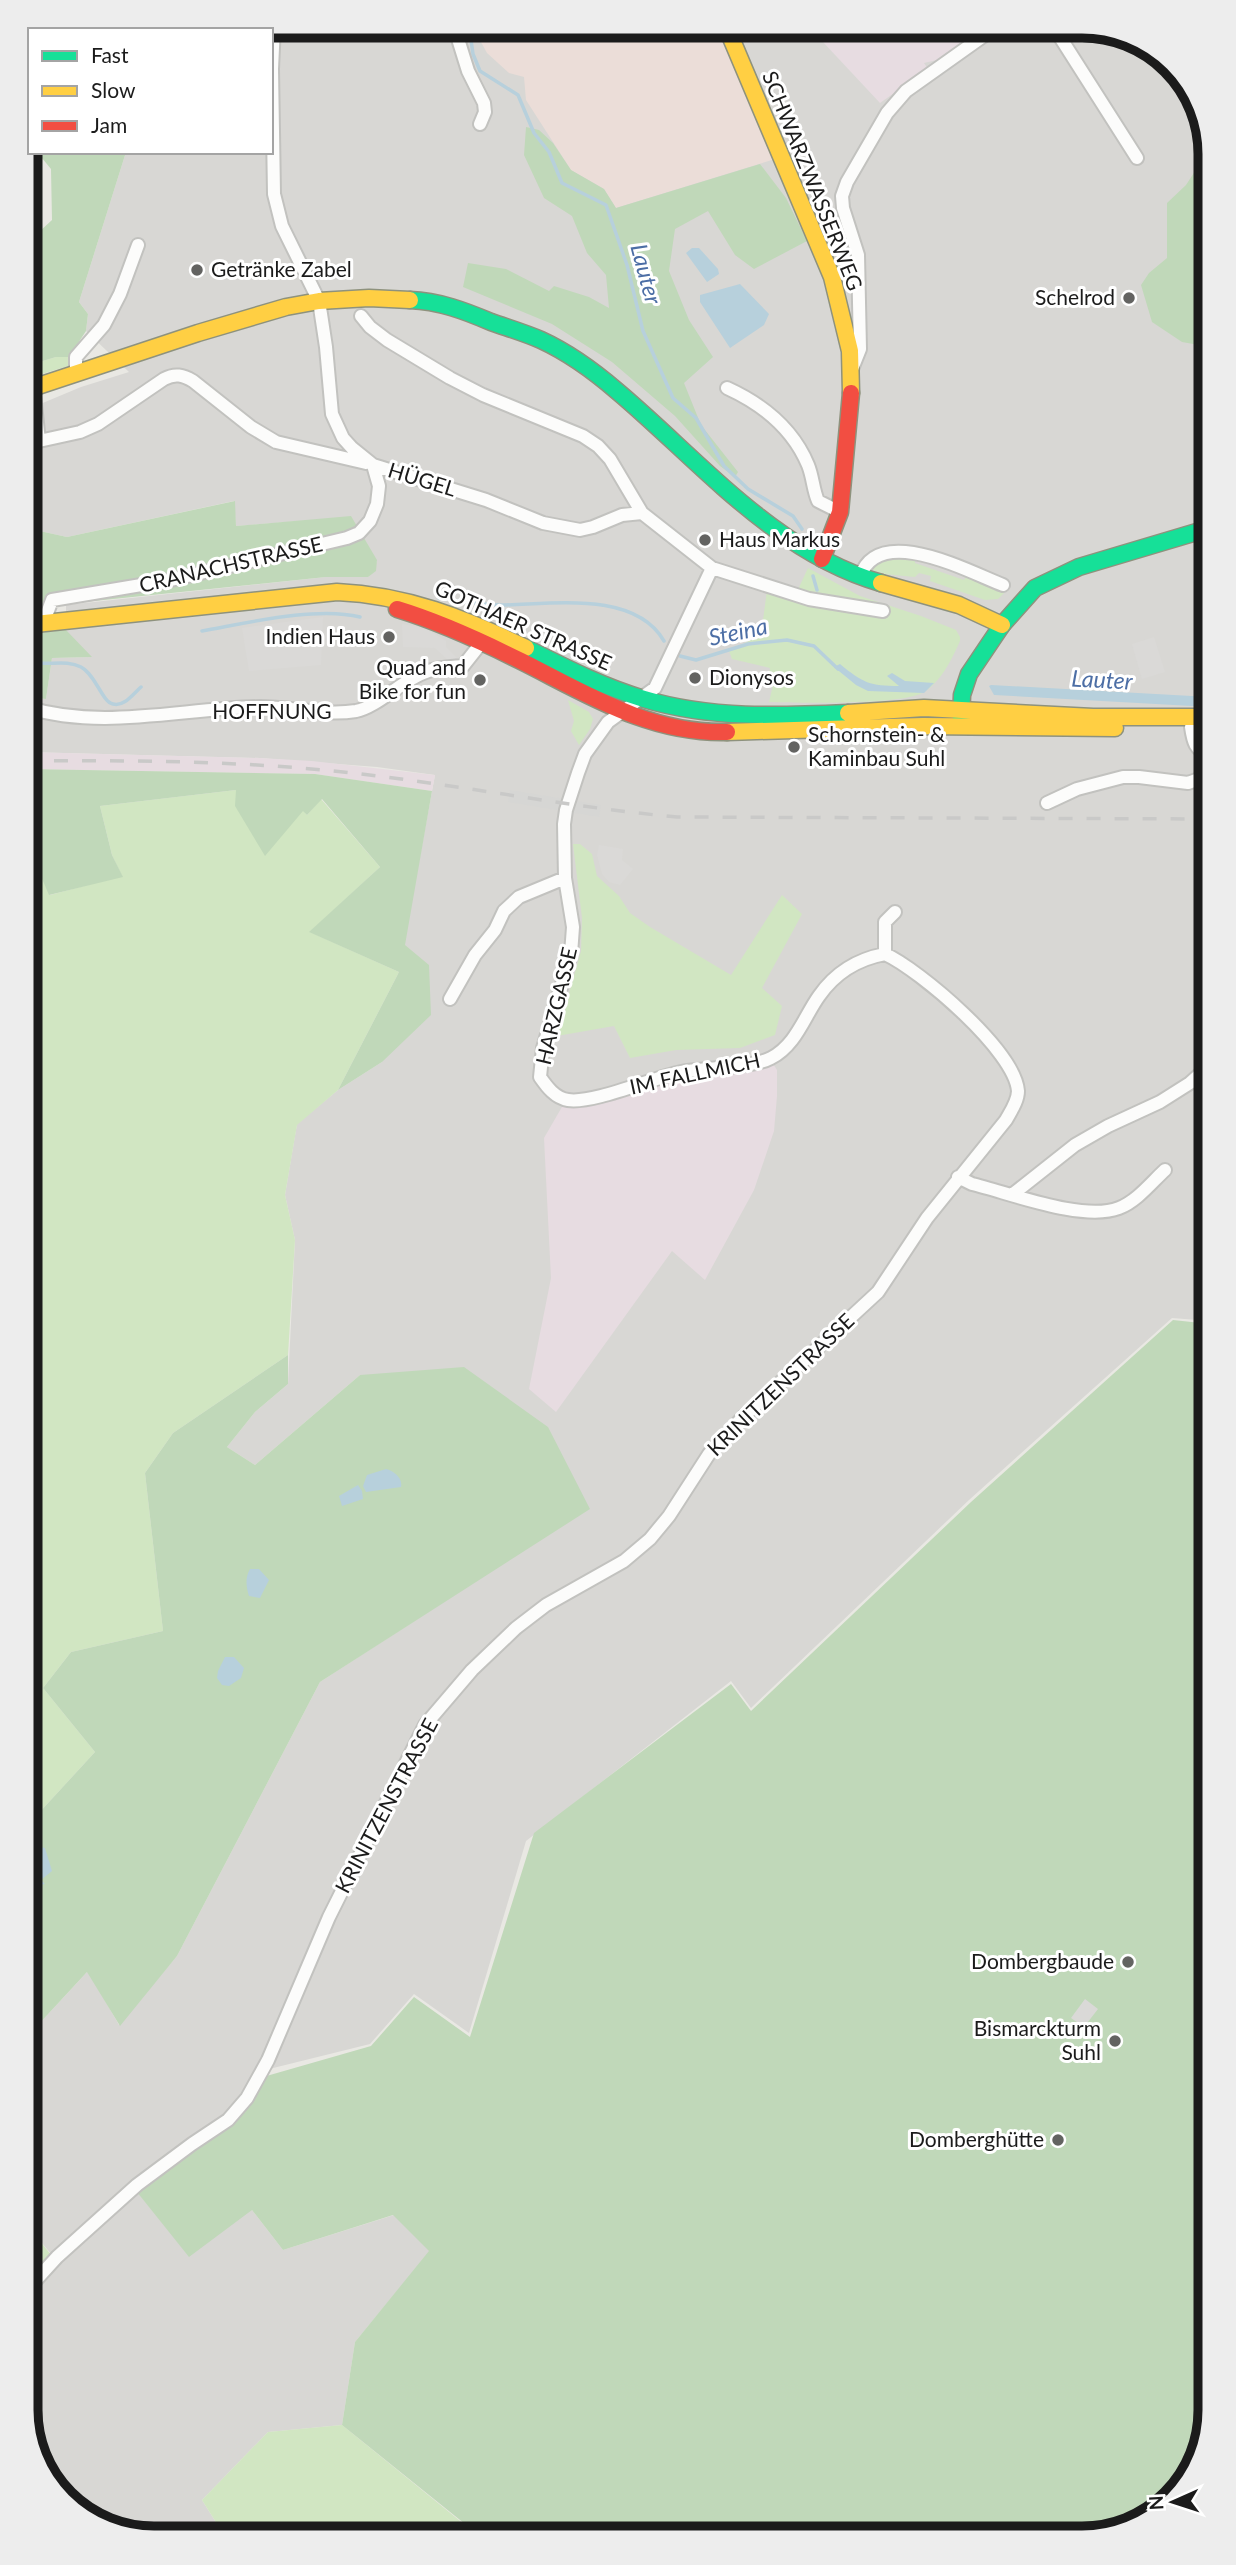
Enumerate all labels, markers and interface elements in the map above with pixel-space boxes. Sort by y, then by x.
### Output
legend [28,28,273,154]
text: Fast [91,42,129,67]
street label: SCHWARZWASSERWEG [758,67,869,294]
text: Slow [91,77,136,102]
text: Jam [91,112,127,137]
water label: Lauter [626,241,669,308]
place label: Getränke Zabel [211,256,352,281]
marker: Getränke Zabel [189,262,205,278]
place label: Schelrod [1035,284,1115,309]
marker: Schelrod [1121,290,1137,306]
street label: HÜGEL [385,456,460,501]
place label: Haus Markus [719,526,840,551]
street label: CRANACHSTRASSE [137,530,325,597]
marker: Haus Markus [697,532,713,548]
street label: GOTHAER STRASSE [431,574,616,675]
water label: Steina [706,611,770,651]
place label: Indien Haus [266,623,375,648]
marker: Indien Haus [381,629,397,645]
place label: Quad and Bike for fun [359,654,466,703]
water label: Lauter [1071,663,1134,695]
place label: Dionysos [709,664,794,689]
marker: Dionysos [687,670,703,686]
marker: Quad and Bike for fun [472,672,488,688]
street label: HOFFNUNG [212,698,332,723]
place label: Schornstein- & Kaminbau Suhl [808,721,945,770]
marker: Schornstein- & Kaminbau Suhl [786,739,802,755]
street label: HARZGASSE [530,944,581,1067]
street label: IM FALLMICH [627,1047,762,1099]
street label: KRINITZENSTRASSE [701,1307,858,1460]
street label: KRINITZENSTRASSE [329,1714,442,1897]
place label: Dombergbaude [971,1948,1114,1973]
marker: Dombergbaude [1120,1954,1136,1970]
place label: Bismarckturm Suhl [974,2015,1101,2064]
marker: Bismarckturm Suhl [1107,2033,1123,2049]
place label: Domberghütte [909,2126,1044,2151]
marker: Domberghütte [1050,2132,1066,2148]
north arrow [1138,2467,1208,2537]
text: N [1144,2495,1167,2511]

